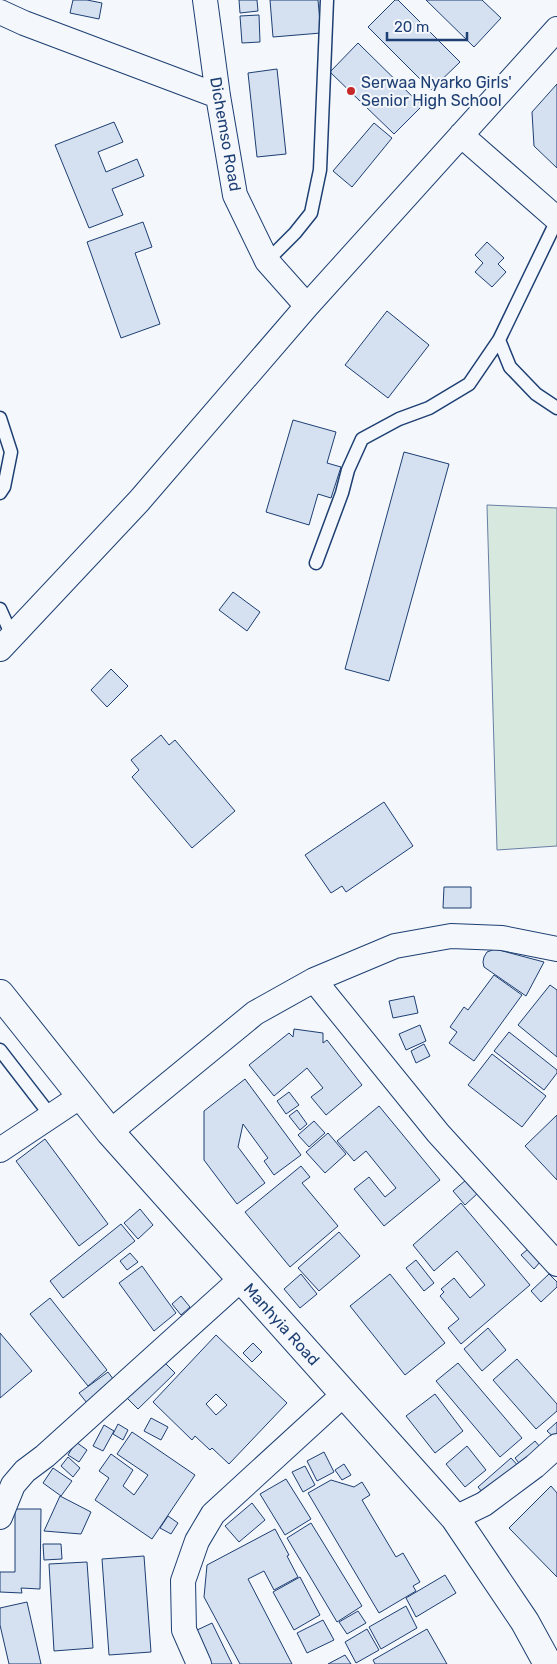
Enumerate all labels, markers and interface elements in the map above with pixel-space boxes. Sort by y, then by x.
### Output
scale bar [387,10,467,42]
text: 20 m [394,18,429,36]
place label: Serwaa Nyarko Girls' Senior High School [361,73,512,110]
street label: Dichemso Road [206,75,245,193]
marker: Serwaa Nyarko Girls' Senior High School [345,85,357,97]
street label: Manhyia Road [240,1279,324,1369]

